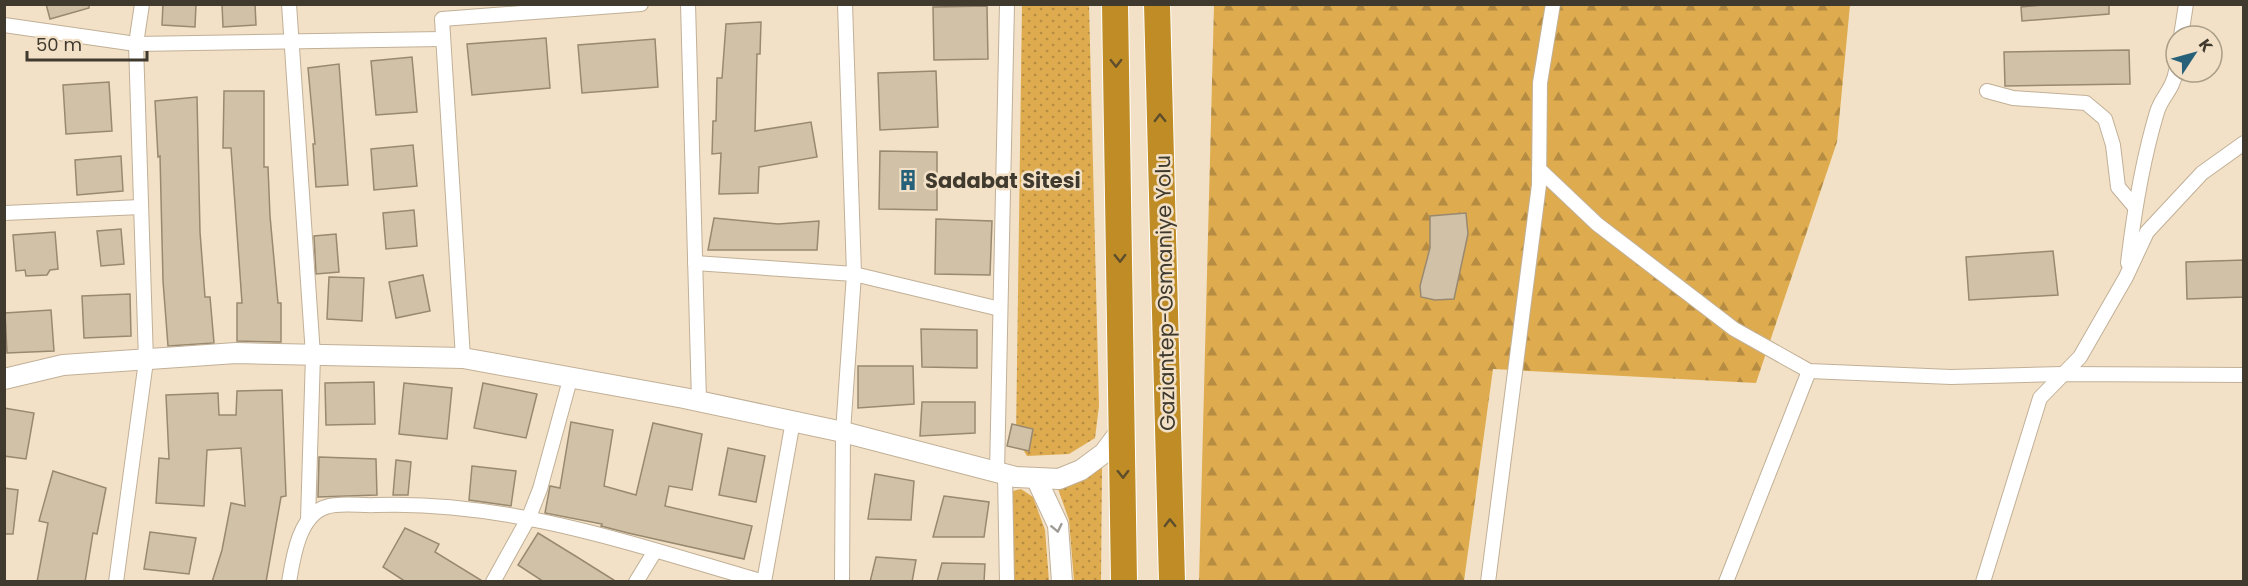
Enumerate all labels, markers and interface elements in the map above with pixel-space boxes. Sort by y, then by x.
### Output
scale bar [27,24,147,62]
north arrow [2164,24,2224,84]
text: 50 m [36,32,82,57]
text: K [2193,34,2218,57]
one-way arrow [1110,58,1123,67]
one-way arrow [1154,114,1166,123]
street label: Gaziantep-Osmaniye Yolu [1148,155,1182,431]
place label: Sadabat Sitesi [925,166,1081,195]
building icon: Sadabat Sitesi [896,168,920,192]
one-way arrow [1113,253,1126,262]
one-way arrow [1117,469,1129,478]
one-way arrow [1164,519,1176,528]
one-way arrow [1050,523,1063,533]

